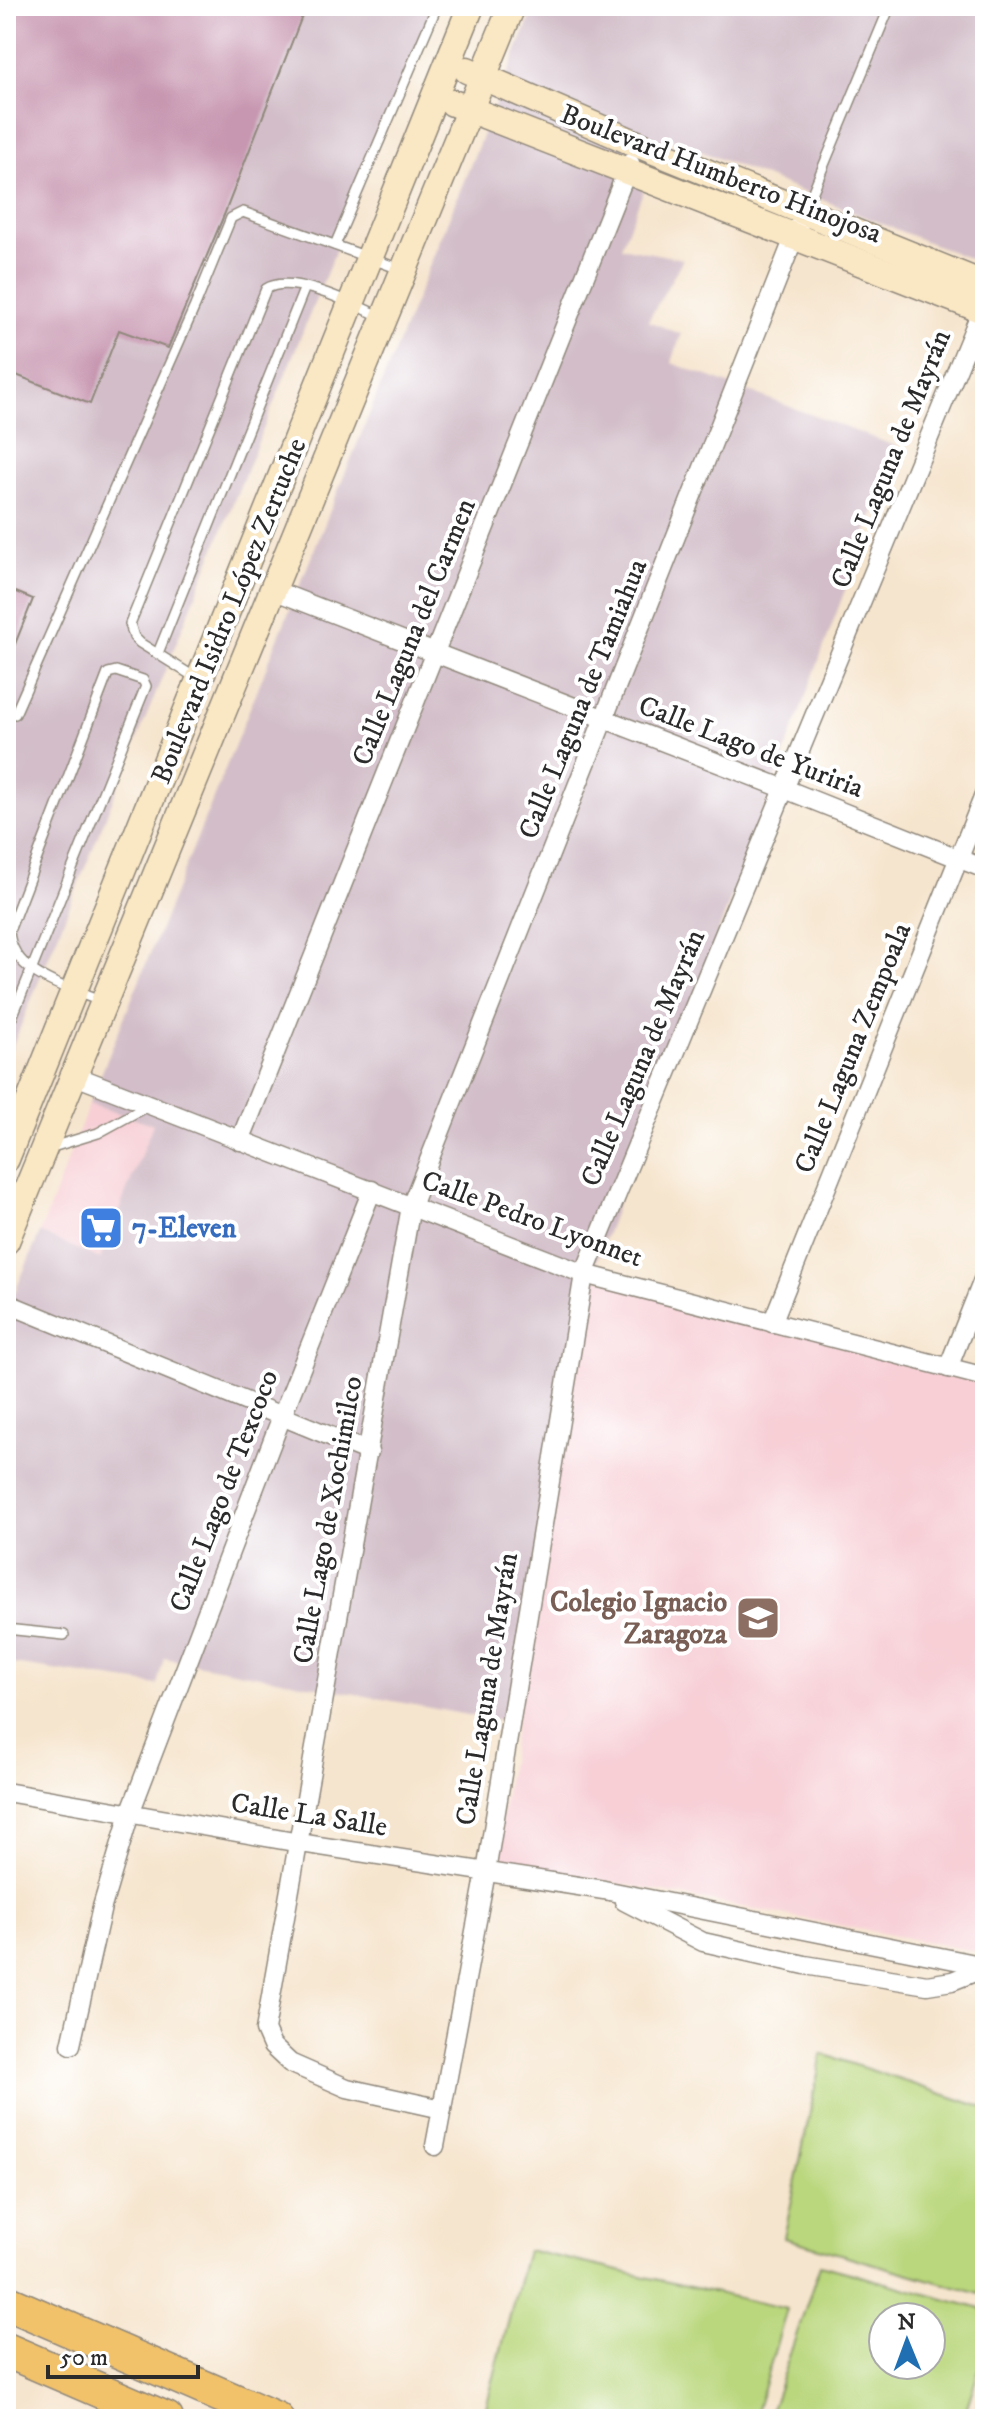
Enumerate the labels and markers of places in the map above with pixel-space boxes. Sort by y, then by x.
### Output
supermarket icon: 7-Eleven [77,1204,125,1252]
place label: 7-Eleven [132,1211,237,1246]
place label: Colegio Ignacio Zaragoza [550,1585,728,1652]
school or university icon: Colegio Ignacio Zaragoza [734,1594,782,1642]

